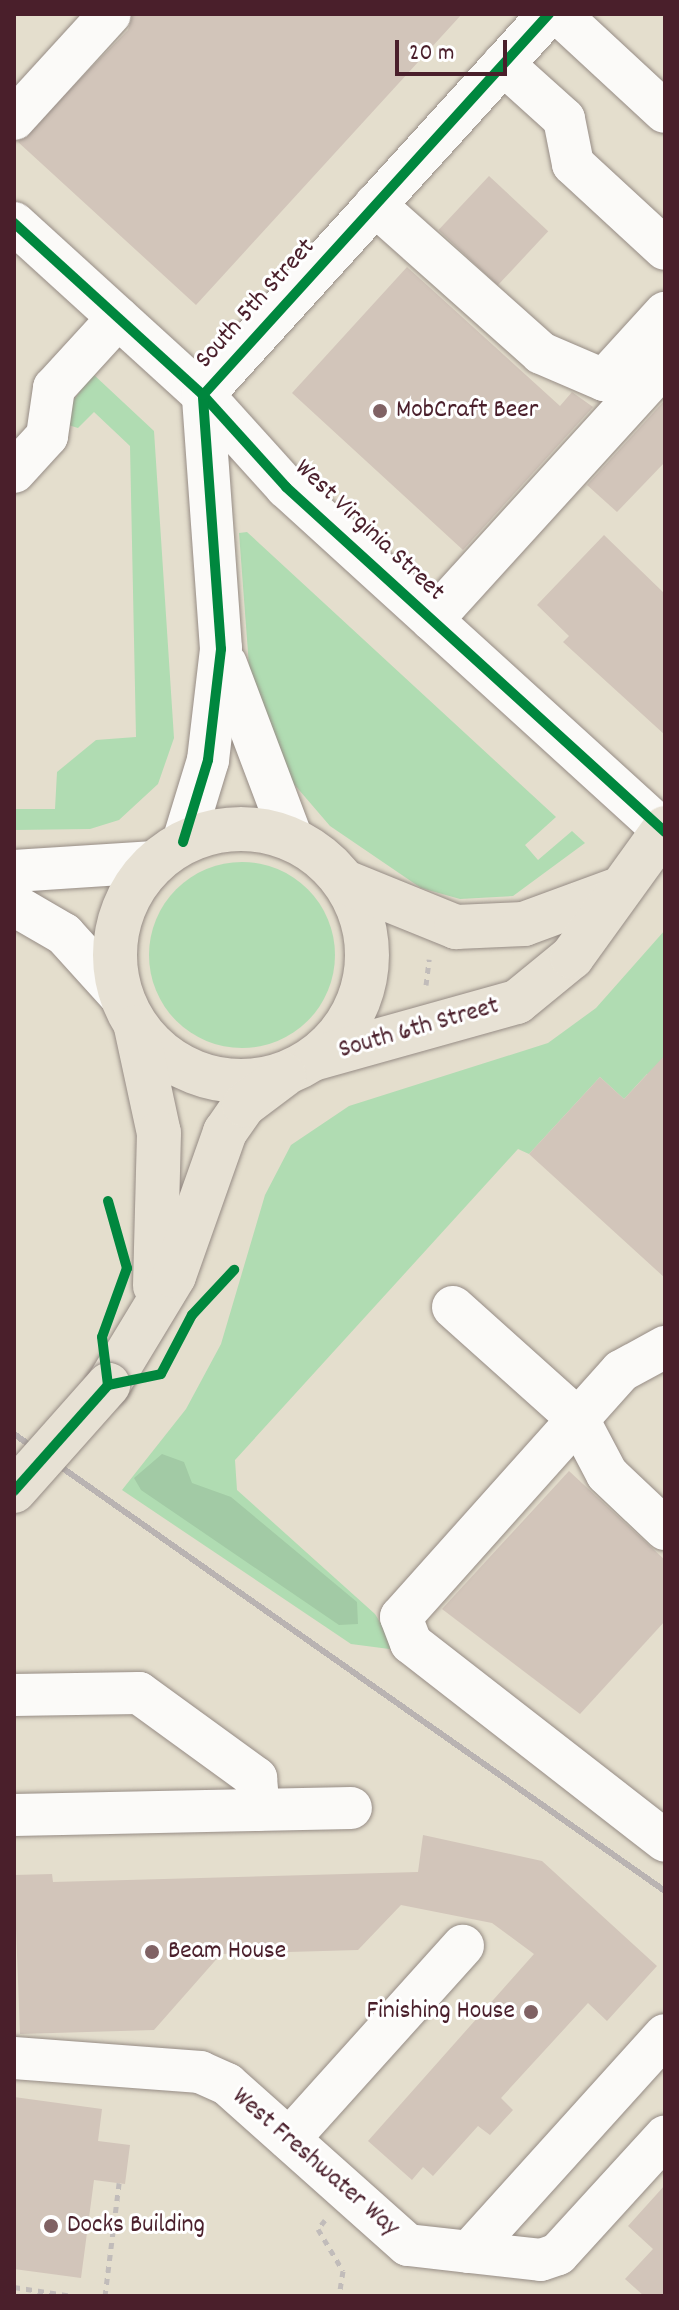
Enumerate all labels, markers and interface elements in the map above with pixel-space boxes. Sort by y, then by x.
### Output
scale bar [399,24,511,74]
text: 20 m [409,37,455,71]
street label: South 5th Street [189,232,323,376]
place label: MobCraft Beer [396,395,538,427]
marker: MobCraft Beer [371,402,389,420]
street label: West Virginia Street [287,453,451,609]
street label: South 6th Street [335,991,503,1067]
place label: Beam House [168,1936,286,1968]
marker: Beam House [143,1943,161,1961]
place label: Finishing House [366,1996,515,2028]
marker: Finishing House [522,2003,540,2021]
street label: West Freshwater Way [225,2082,405,2244]
place label: Docks Building [67,2210,205,2242]
marker: Docks Building [42,2217,60,2235]

